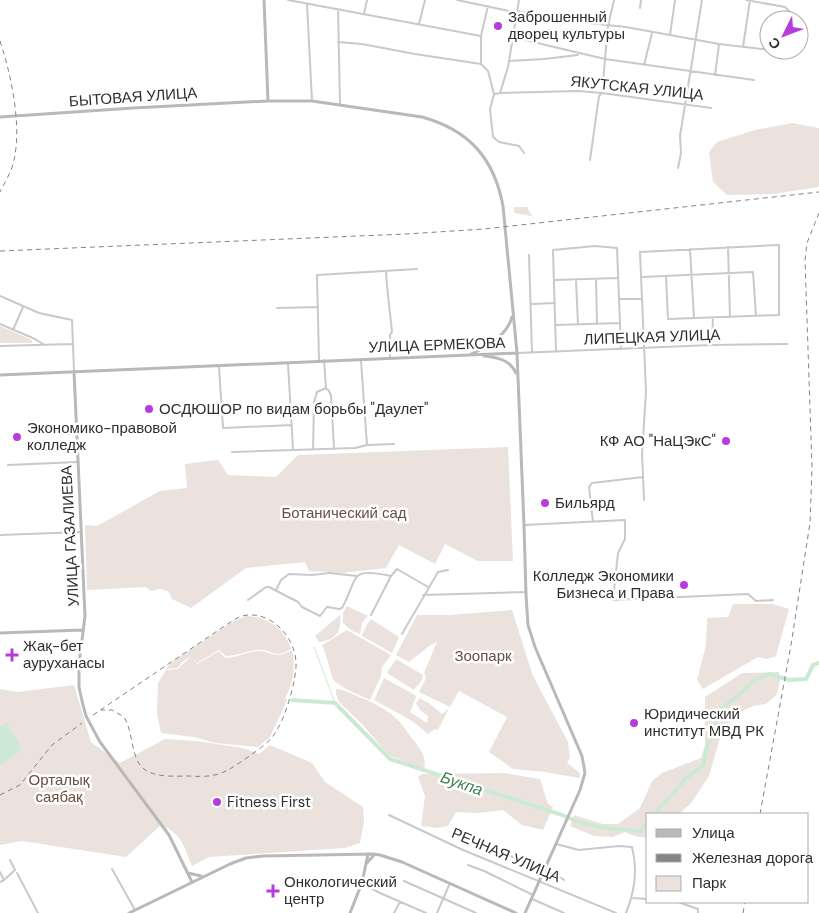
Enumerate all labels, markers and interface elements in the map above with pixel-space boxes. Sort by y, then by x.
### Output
place label: Заброшенный дворец культуры [508,7,625,44]
north arrow [759,10,809,60]
marker: Заброшенный дворец культуры [492,20,504,32]
text: С [764,34,784,53]
street label: ЯКУТСКАЯ УЛИЦА [570,71,704,105]
street label: БЫТОВАЯ УЛИЦА [68,83,198,111]
street label: ЛИПЕЦКАЯ УЛИЦА [583,325,721,349]
street label: УЛИЦА ЕРМЕКОВА [368,333,506,357]
place label: ОСДЮШОР по видам борьбы "Даулет" [159,399,428,419]
marker: ОСДЮШОР по видам борьбы "Даулет" [143,403,155,415]
place label: Экономико-правовой колледж [27,418,177,455]
marker: Экономико-правовой колледж [11,431,23,443]
place label: КФ АО "НаЦЭкС" [600,431,716,451]
marker: КФ АО "НаЦЭкС" [720,435,732,447]
street label: УЛИЦА ГАЗАЛИЕВА [56,465,84,607]
place label: Бильярд [555,493,615,513]
marker: Бильярд [539,497,551,509]
park label: Ботанический сад [281,503,407,523]
place label: Колледж Экономики Бизнеса и Права [533,566,675,603]
marker: Колледж Экономики Бизнеса и Права [678,579,690,591]
place label: Жақ-бет ауруханасы [23,636,105,673]
park label: Зоопарк [454,646,512,666]
marker: Жақ-бет ауруханасы [5,648,19,662]
place label: Юридический институт МВД РК [644,704,764,741]
marker: Юридический институт МВД РК [628,717,640,729]
water label: Букпа [438,766,486,800]
park label: Орталық саябақ [29,770,90,807]
place label: Fitness First [227,792,311,812]
marker: Fitness First [211,796,223,808]
legend [646,813,809,903]
street label: РЕЧНАЯ УЛИЦА [449,823,563,887]
text: Улица [692,823,735,843]
text: Железная дорога [692,848,814,868]
place label: Онкологический центр [284,872,397,909]
text: Парк [692,873,726,893]
marker: Онкологический центр [266,884,280,898]

